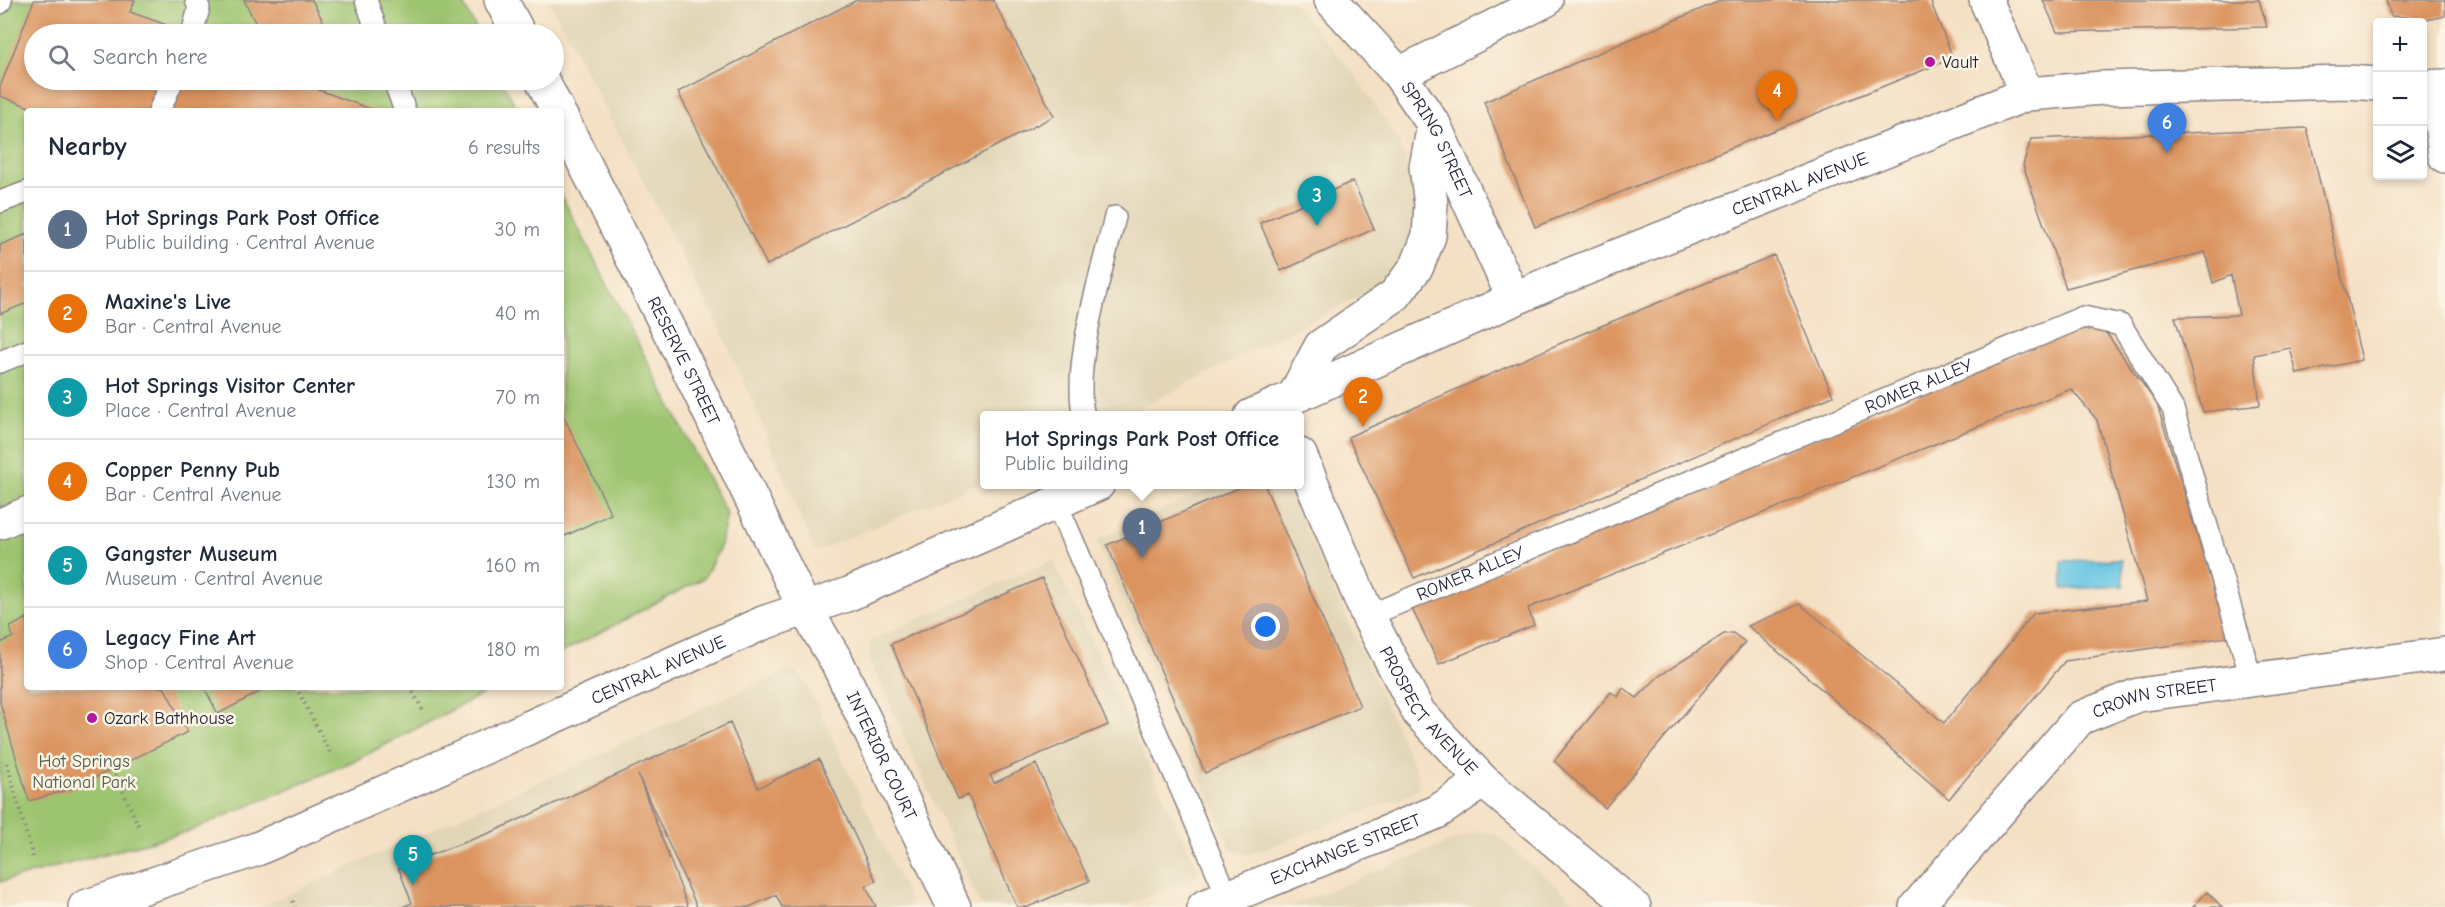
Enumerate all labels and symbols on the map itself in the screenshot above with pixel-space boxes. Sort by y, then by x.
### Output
place label: Vault [1942,52,1979,73]
marker: Vault [1923,55,1937,69]
pin: 4 [1758,72,1796,121]
street label: SPRING STREET [1396,78,1477,202]
pin: 6 [2148,104,2186,153]
street label: CENTRAL AVENUE [1729,148,1871,221]
pin: 3 [1298,176,1336,226]
street label: RESERVE STREET [643,293,724,429]
street label: ROMER ALLEY [1862,354,1976,418]
pin: 2 [1344,378,1382,427]
pin: 1 [1122,508,1162,558]
street label: ROMER ALLEY [1414,542,1528,606]
your location [1251,612,1280,641]
street label: CENTRAL AVENUE [588,631,729,709]
street label: PROSPECT AVENUE [1375,643,1482,780]
street label: CROWN STREET [2089,675,2219,723]
street label: INTERIOR COURT [842,688,921,824]
place label: Ozark Bathhouse [104,708,234,729]
marker: Ozark Bathhouse [85,711,99,725]
park label: Hot Springs National Park [32,751,136,793]
street label: EXCHANGE STREET [1268,809,1425,890]
pin: 5 [394,836,432,885]

